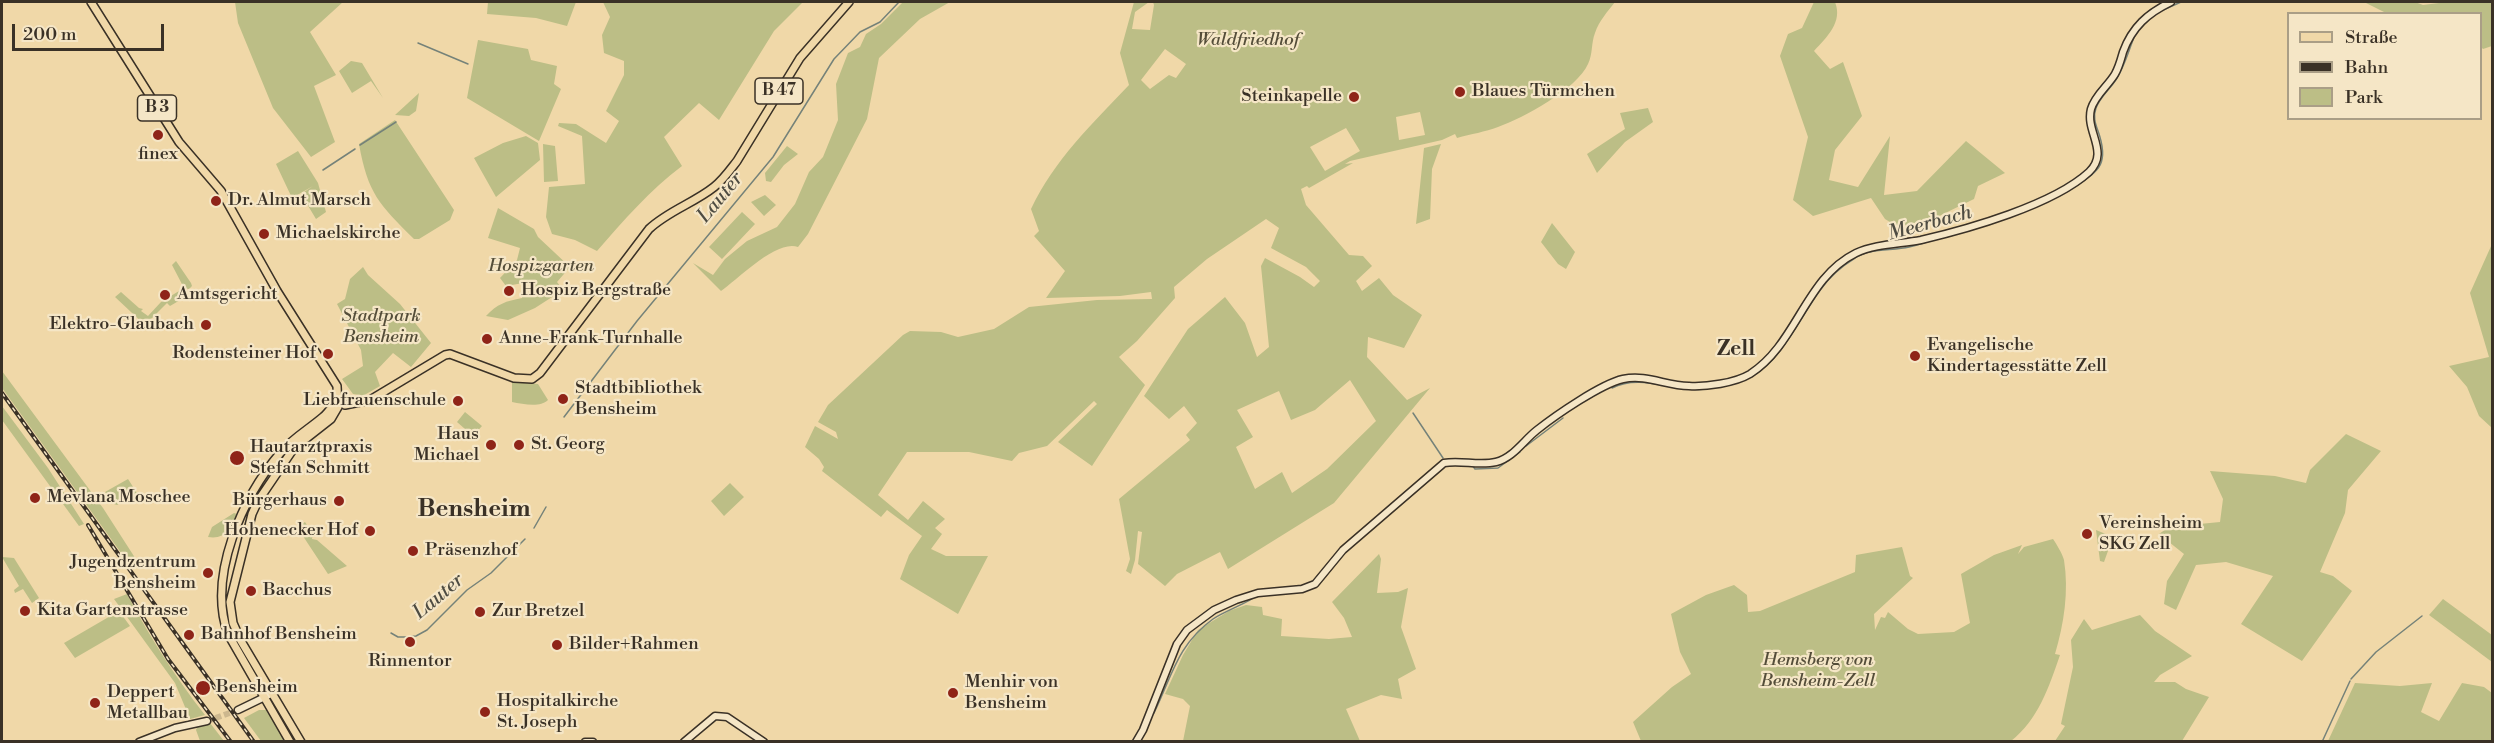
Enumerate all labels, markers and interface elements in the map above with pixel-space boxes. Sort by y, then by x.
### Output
scale bar [15,12,166,50]
legend [2287,12,2482,120]
text: 200 m [23,23,77,46]
text: Straße [2345,26,2398,49]
park label: Waldfriedhof [1197,30,1299,52]
text: Bahn [2345,56,2388,79]
road number: B 47 [755,78,803,104]
place label: Blaues Türmchen [1472,81,1615,103]
marker: Blaues Türmchen [1453,85,1467,99]
place label: Steinkapelle [1241,86,1342,108]
text: Park [2345,86,2382,109]
marker: Steinkapelle [1347,90,1361,104]
road number: B 3 [138,95,176,121]
marker: finex [151,128,165,142]
place label: finex [138,144,178,166]
water label: Lauter [693,168,749,228]
place label: Dr. Almut Marsch [228,190,371,212]
marker: Dr. Almut Marsch [209,194,223,208]
water label: Meerbach [1885,201,1975,247]
place label: Michaelskirche [276,223,401,245]
marker: Michaelskirche [257,227,271,241]
park label: Hospizgarten [488,256,594,278]
place label: Hospiz Bergstraße [521,280,671,302]
place label: Amtsgericht [177,284,278,306]
marker: Hospiz Bergstraße [502,284,516,298]
marker: Amtsgericht [158,288,172,302]
park label: Stadtpark Bensheim [341,306,421,348]
place label: Elektro-Glaubach [49,314,194,336]
marker: Elektro-Glaubach [199,318,213,332]
place label: Anne-Frank-Turnhalle [499,328,683,350]
marker: Anne-Frank-Turnhalle [480,332,494,346]
place label: Evangelische Kindertagesstätte Zell [1927,335,2107,378]
district label: Zell [1717,337,1755,363]
place label: Rodensteiner Hof [172,343,316,365]
marker: Rodensteiner Hof [321,347,335,361]
marker: Evangelische Kindertagesstätte Zell [1908,349,1922,363]
place label: Stadtbibliothek Bensheim [575,378,701,420]
place label: Liebfrauenschule [303,390,446,412]
marker: Stadtbibliothek Bensheim [556,392,570,406]
marker: Liebfrauenschule [451,394,465,408]
place label: Haus Michael [414,424,479,466]
place label: St. Georg [531,434,605,456]
place label: Hautarztpraxis Stefan Schmitt [250,437,372,480]
marker: Haus Michael [484,438,498,452]
marker: St. Georg [512,438,526,452]
marker: Hautarztpraxis Stefan Schmitt [228,449,246,467]
place label: Mevlana Moschee [47,487,191,509]
place label: Bürgerhaus [233,490,327,512]
marker: Mevlana Moschee [28,491,42,505]
marker: Bürgerhaus [332,494,346,508]
district label: Bensheim [417,496,531,524]
place label: Vereinsheim SKG Zell [2099,513,2202,556]
place label: Hohenecker Hof [224,520,358,542]
marker: Hohenecker Hof [363,524,377,538]
marker: Vereinsheim SKG Zell [2080,527,2094,541]
place label: Präsenzhof [425,540,518,562]
marker: Präsenzhof [406,544,420,558]
place label: Jugendzentrum Bensheim [70,552,196,594]
marker: Jugendzentrum Bensheim [201,566,215,580]
water label: Lauter [409,569,469,625]
place label: Bacchus [263,580,332,602]
marker: Bacchus [244,584,258,598]
place label: Kita Gartenstrasse [37,600,188,622]
place label: Zur Bretzel [492,601,584,623]
marker: Kita Gartenstrasse [18,604,32,618]
marker: Zur Bretzel [473,605,487,619]
place label: Bahnhof Bensheim [201,624,357,646]
marker: Bahnhof Bensheim [182,628,196,642]
place label: Bilder+Rahmen [569,634,699,656]
marker: Rinnentor [403,635,417,649]
marker: Bilder+Rahmen [550,638,564,652]
park label: Hemsberg von Bensheim-Zell [1761,650,1875,692]
place label: Rinnentor [368,651,452,673]
place label: Menhir von Bensheim [965,672,1058,714]
place label: Bensheim [216,677,298,699]
marker: Bensheim [194,679,212,697]
place label: Deppert Metallbau [107,682,188,724]
marker: Menhir von Bensheim [946,686,960,700]
place label: Hospitalkirche St. Joseph [497,691,618,734]
marker: Deppert Metallbau [88,696,102,710]
marker: Hospitalkirche St. Joseph [478,705,492,719]

